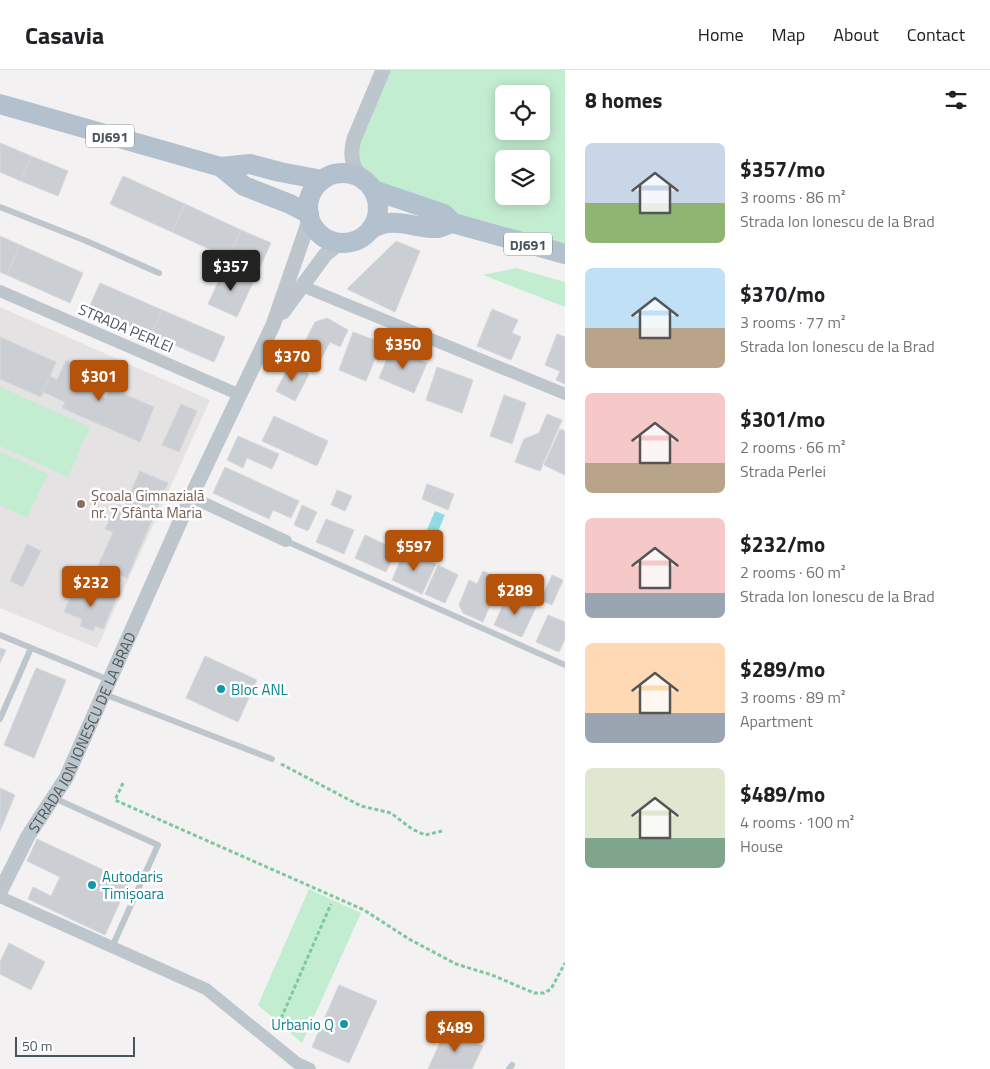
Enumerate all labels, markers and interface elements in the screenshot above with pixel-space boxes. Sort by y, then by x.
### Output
text: Casavia [25,17,104,53]
text: Home [698,21,744,48]
text: Map [772,21,805,48]
text: About [833,21,879,48]
text: Contact [907,21,965,48]
text: 8 homes [585,84,662,116]
map controls [495,85,550,205]
button: locate [495,85,550,140]
icon: filters [942,86,970,114]
road number: DJ691 [86,124,134,148]
button: layers [495,150,550,205]
text: $357/mo [740,153,825,185]
icon: home [625,163,685,223]
text: 3 rooms · 86 m² [740,185,845,209]
text: Strada Ion Ionescu de la Brad [740,209,935,233]
road number: DJ691 [504,232,552,255]
pin: $357 [201,250,261,292]
text: $357 [213,254,249,278]
text: $370/mo [740,278,825,310]
icon: home [625,288,685,348]
street label: STRADA PERLEI [75,298,177,358]
text: 3 rooms · 77 m² [740,310,845,334]
pin: $350 [373,328,433,370]
text: $350 [385,332,421,356]
text: Strada Ion Ionescu de la Brad [740,334,935,358]
pin: $370 [262,340,322,382]
text: $370 [274,344,310,368]
pin: $301 [69,360,129,402]
text: $301 [81,364,117,388]
text: $301/mo [740,403,825,435]
icon: home [625,413,685,473]
text: 2 rooms · 66 m² [740,435,845,459]
text: Strada Perlei [740,459,826,483]
place label: Școala Gimnazială nr. 7 Sfânta Maria [91,484,205,524]
marker: Școala Gimnazială nr. 7 Sfânta Maria [75,498,87,510]
text: $232/mo [740,528,825,560]
pin: $597 [384,530,444,572]
text: $597 [396,534,432,558]
icon: home [625,538,685,598]
text: 2 rooms · 60 m² [740,560,845,584]
pin: $232 [61,566,121,608]
text: $232 [73,570,109,594]
pin: $289 [485,574,545,616]
text: $289 [497,578,533,602]
text: Strada Ion Ionescu de la Brad [740,584,935,608]
street label: STRADA ION IONESCU DE LA BRAD [22,628,141,837]
text: $289/mo [740,653,825,685]
icon: home [625,663,685,723]
place label: Bloc ANL [231,678,288,701]
marker: Bloc ANL [215,683,227,695]
text: 3 rooms · 89 m² [740,685,845,709]
text: Apartment [740,709,813,733]
text: $489/mo [740,778,825,810]
icon: home [625,788,685,848]
text: 4 rooms · 100 m² [740,810,854,834]
text: House [740,834,783,858]
place label: Autodaris Timișoara [102,865,165,905]
marker: Autodaris Timișoara [86,879,98,891]
pin: $489 [425,1010,485,1053]
place label: Urbanio Q [271,1013,334,1036]
text: $489 [437,1015,473,1039]
marker: Urbanio Q [338,1018,350,1030]
scale bar [15,1034,135,1057]
text: 50 m [22,1035,52,1056]

